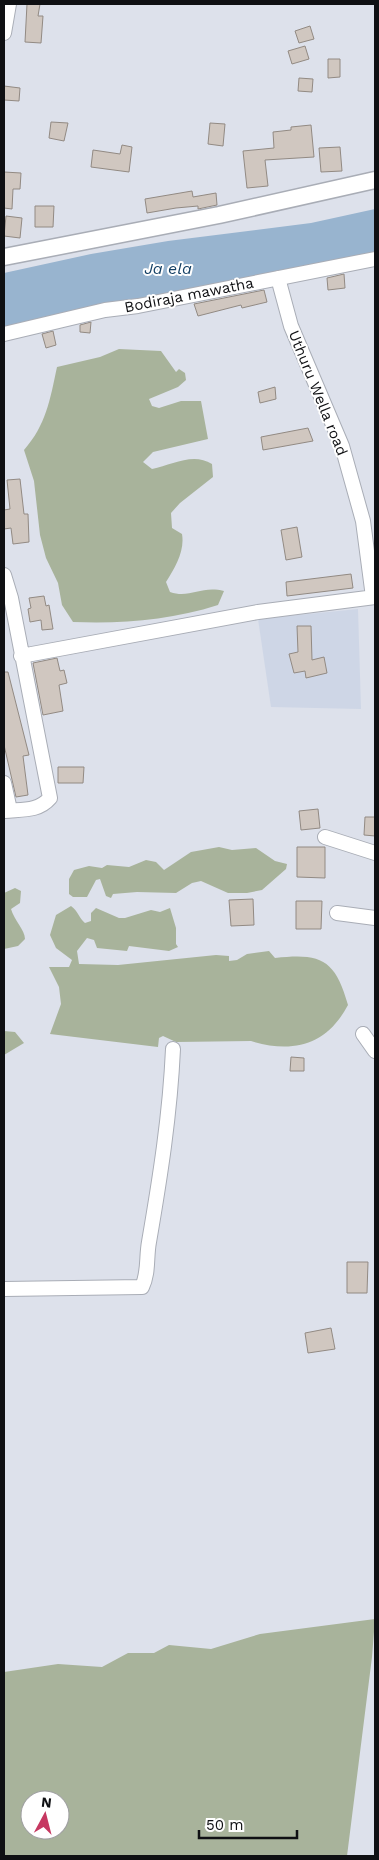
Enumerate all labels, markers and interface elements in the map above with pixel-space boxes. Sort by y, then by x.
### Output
water label: Ja ela [144,259,192,278]
street label: Bodiraja mawatha [123,274,256,316]
street label: Uthuru Wella road [285,328,351,458]
north arrow [20,1790,70,1840]
text: N [40,1794,53,1811]
scale bar [199,1808,296,1840]
text: 50 m [206,1816,243,1834]

